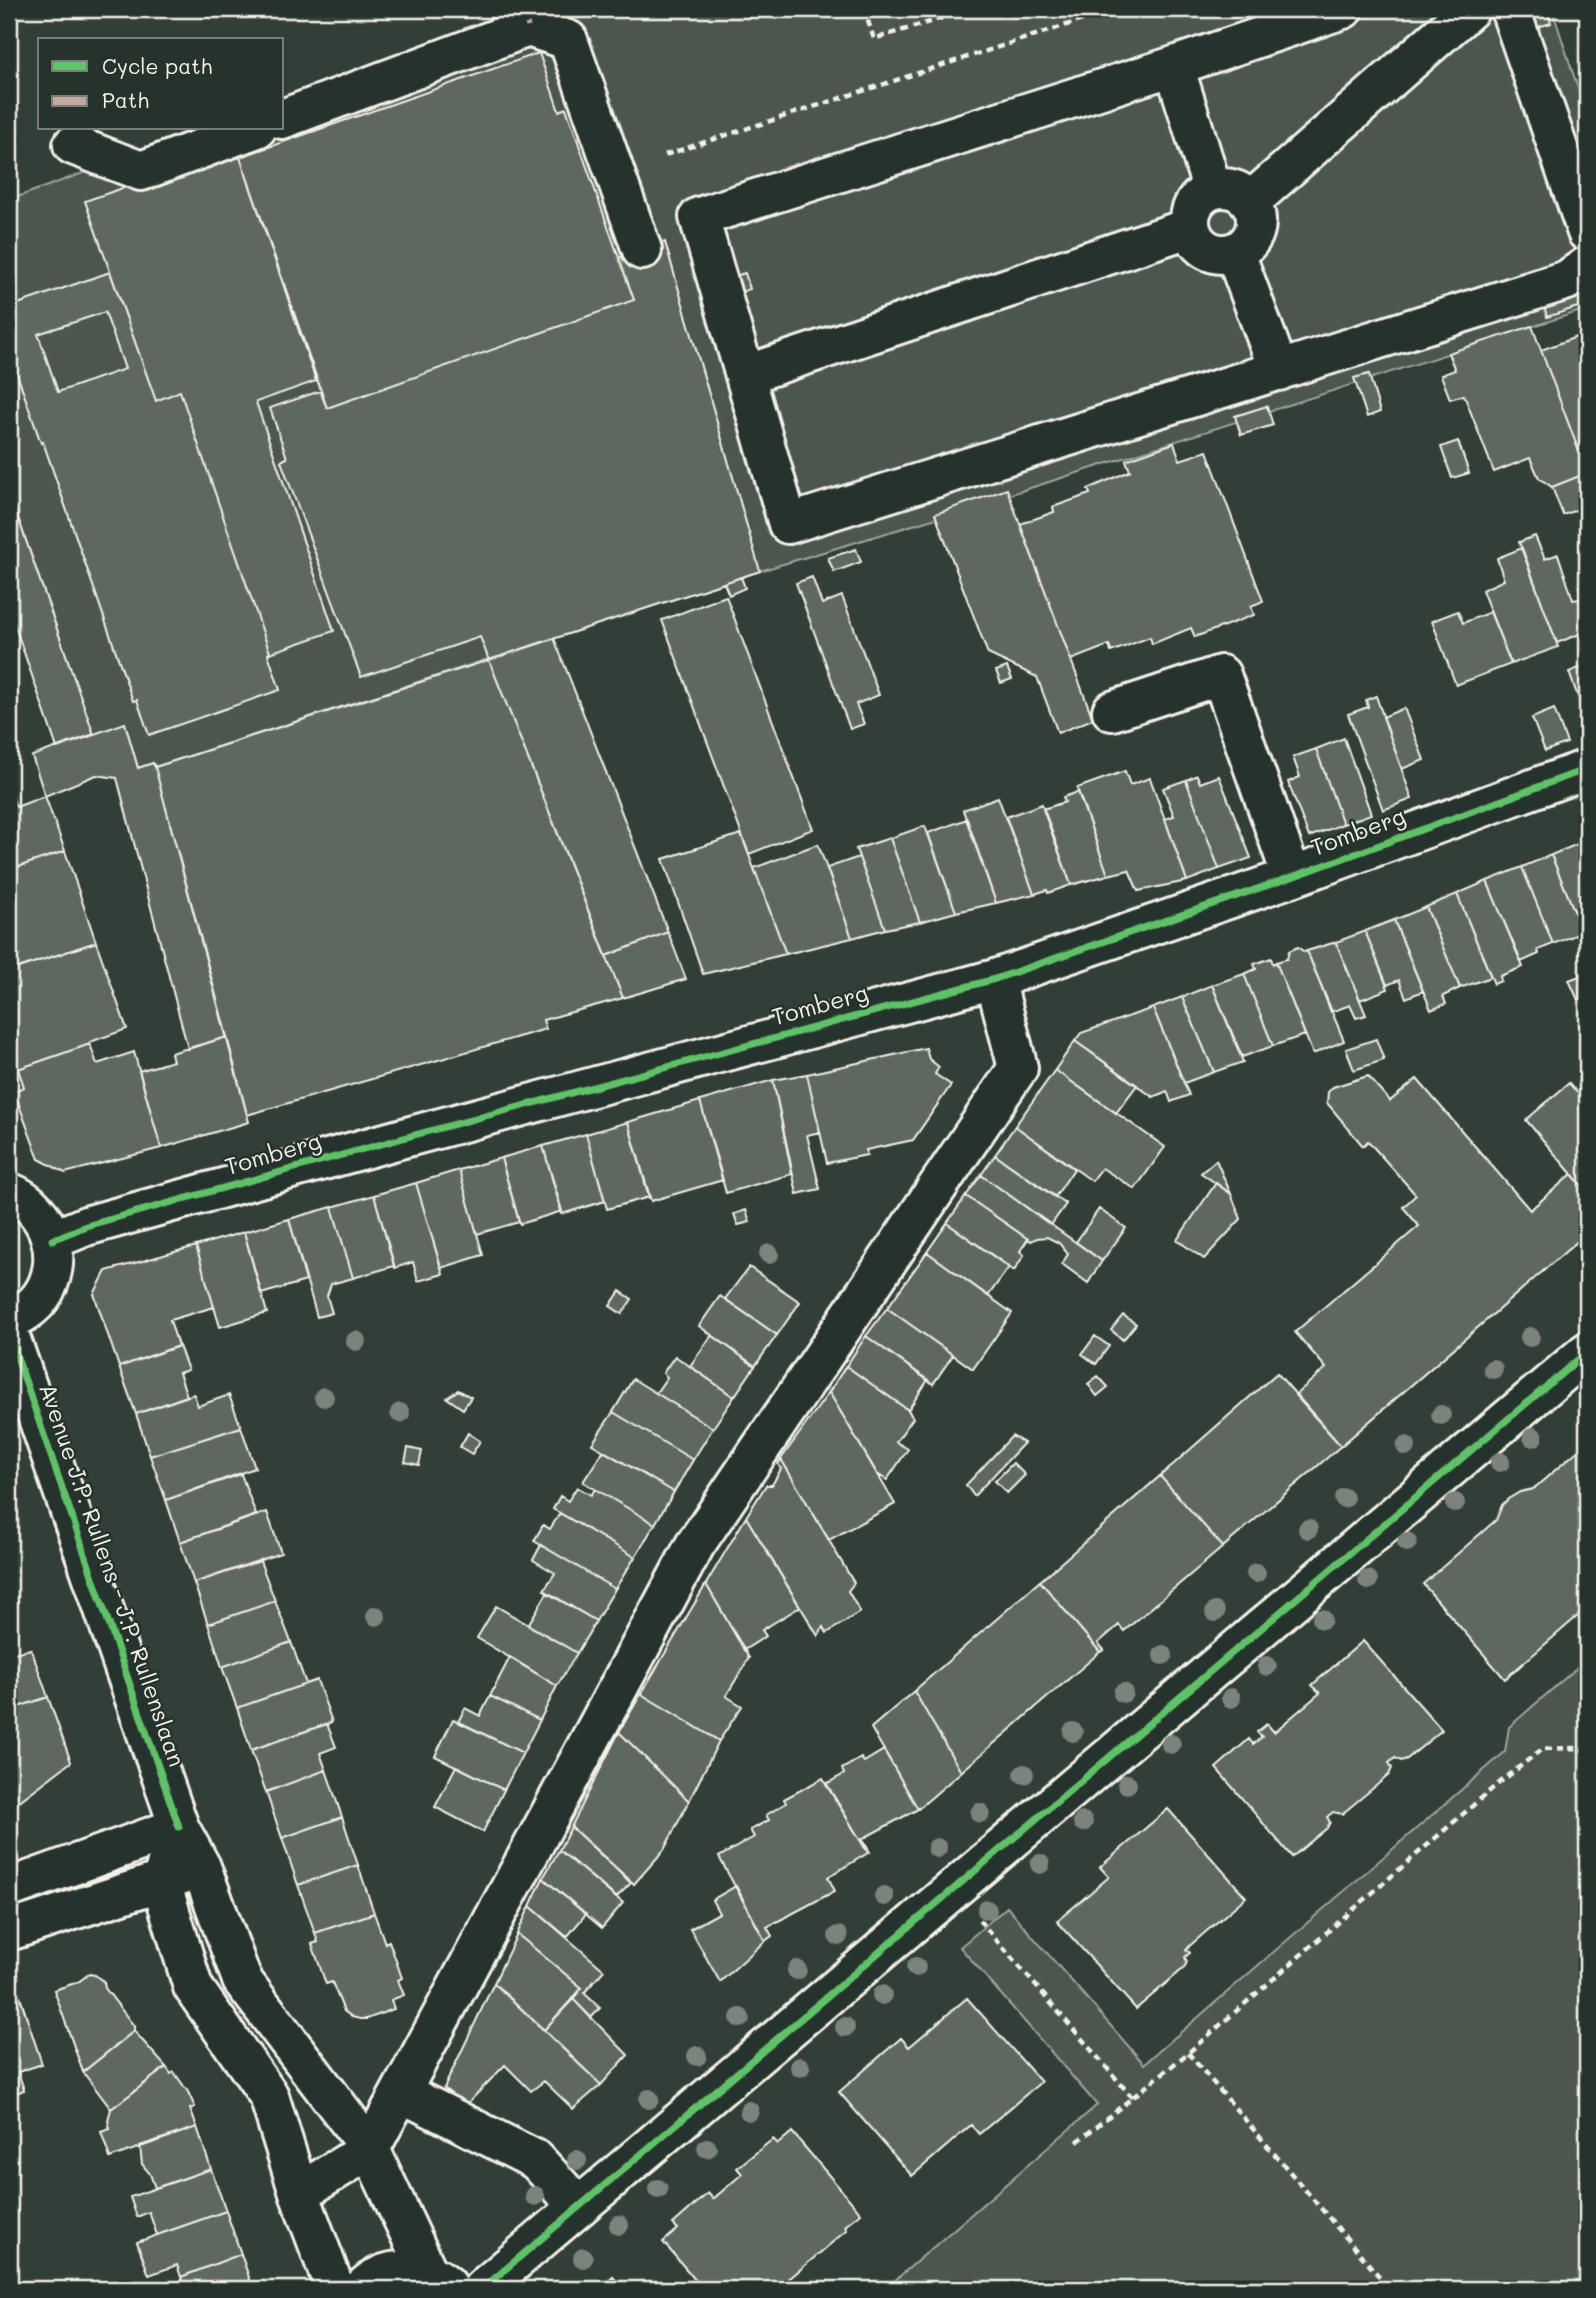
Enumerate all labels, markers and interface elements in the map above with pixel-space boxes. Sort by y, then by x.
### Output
legend [38,38,284,130]
text: Cycle path [102,52,212,79]
text: Path [102,86,149,113]
street label: Tomberg [1306,800,1409,862]
street label: Tomberg [768,977,871,1031]
street label: Tomberg [221,1125,324,1181]
street label: Avenue J.P. Rullens - J.P. Rullenslaan [33,1379,193,1770]

